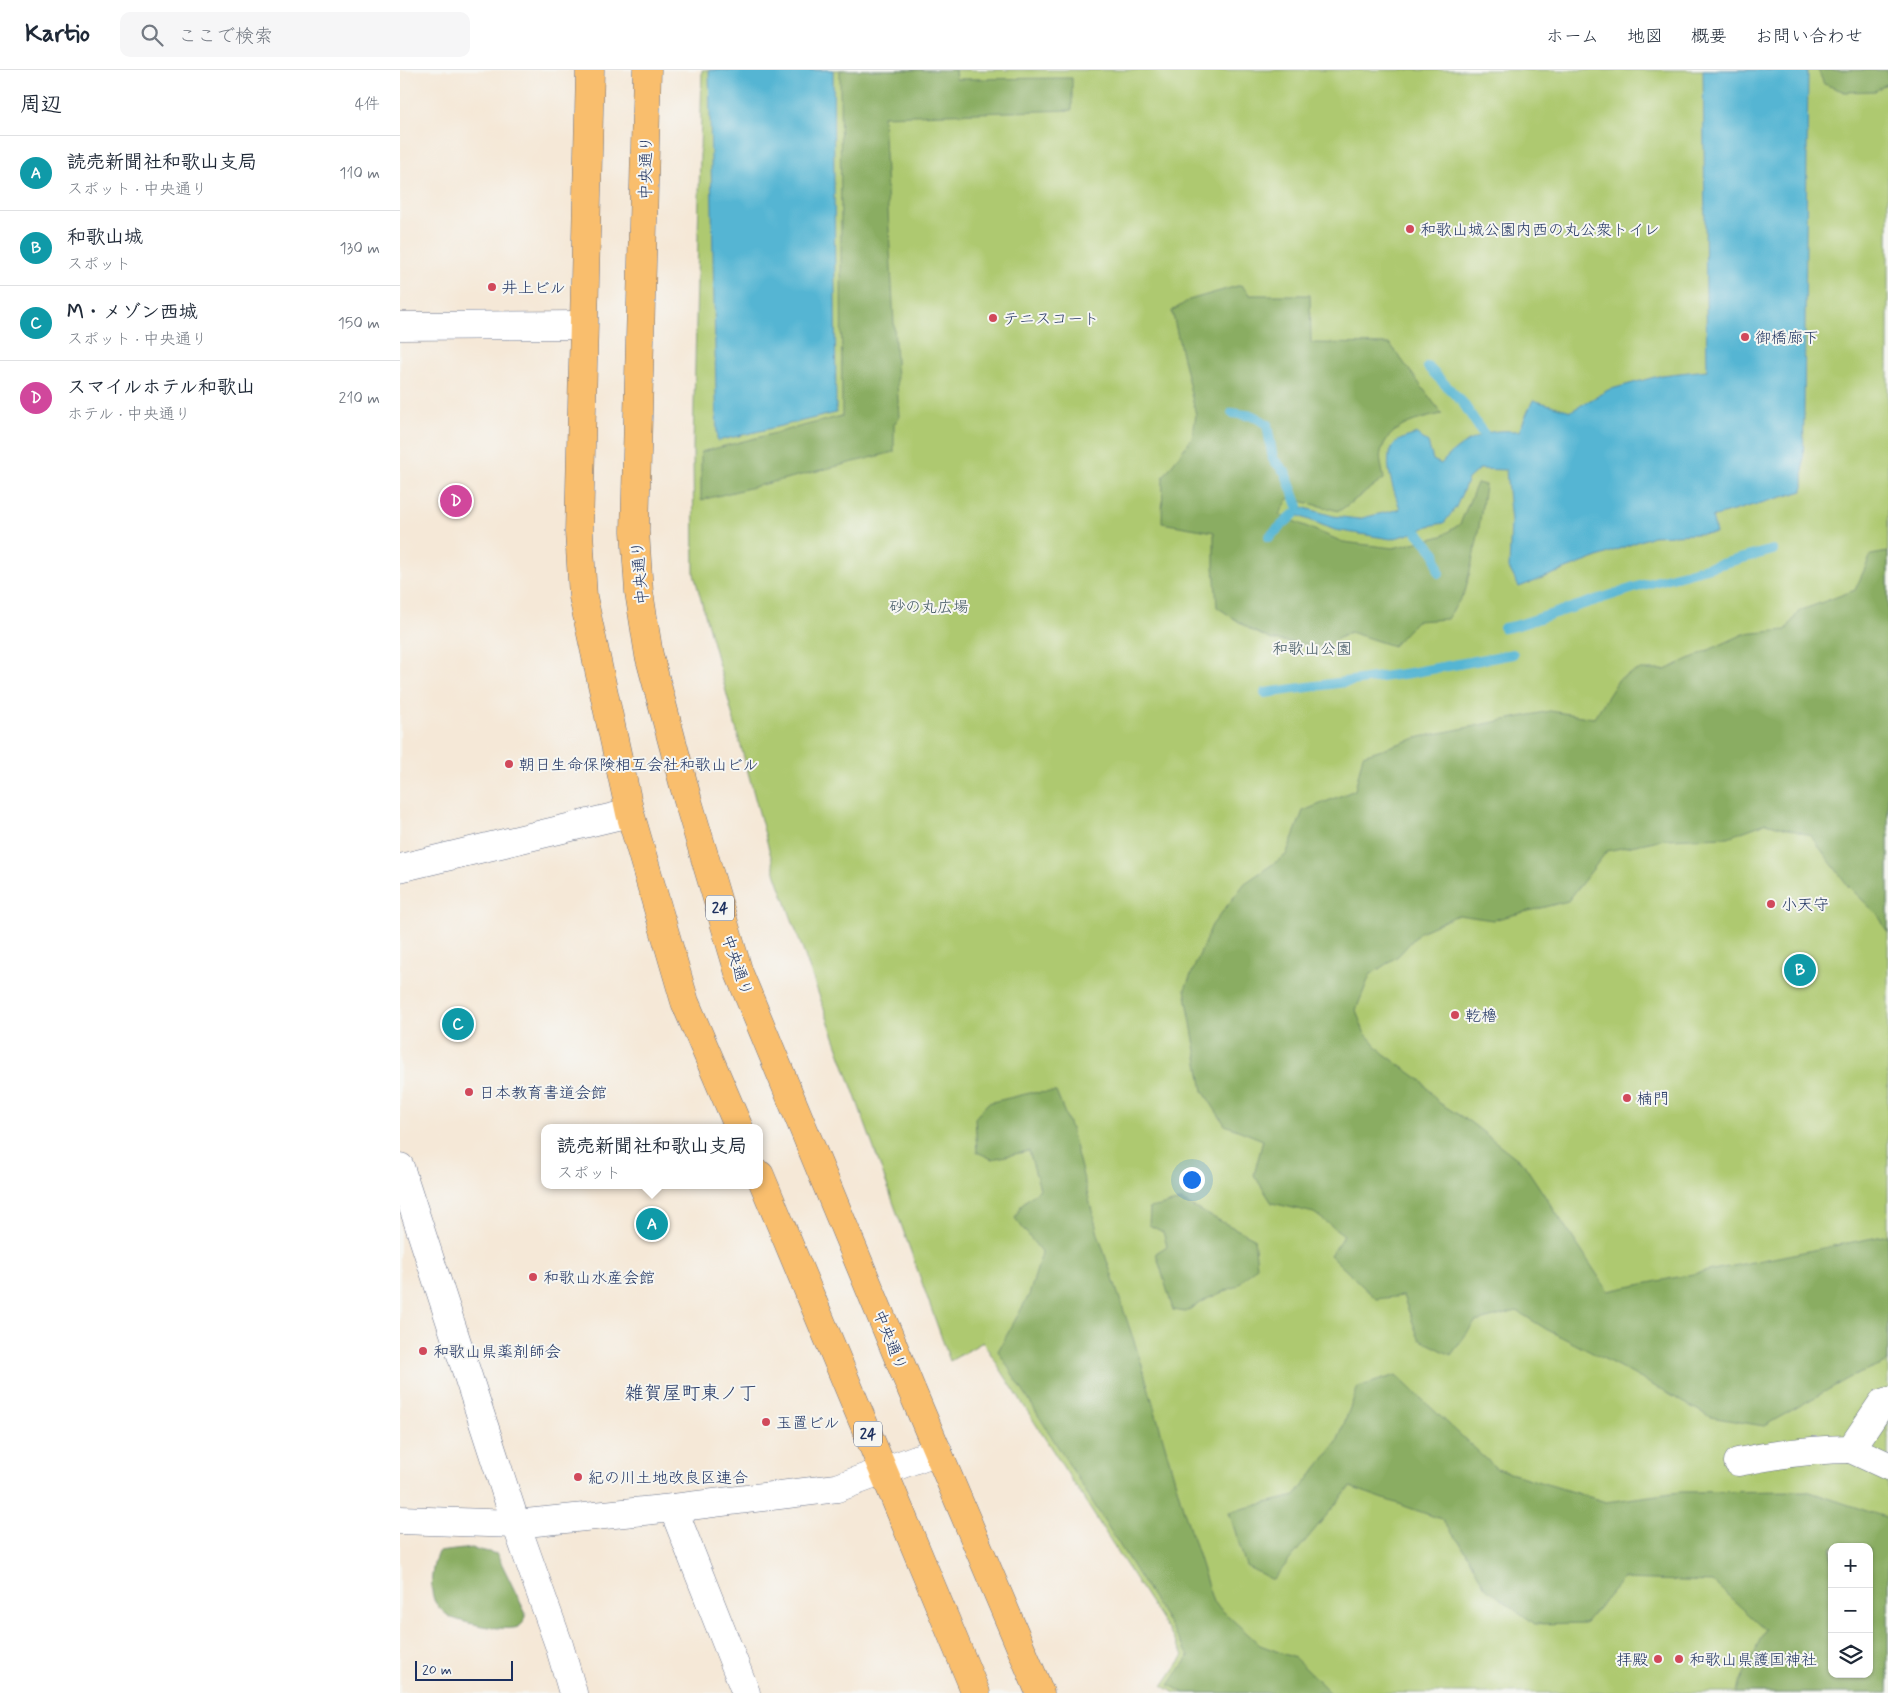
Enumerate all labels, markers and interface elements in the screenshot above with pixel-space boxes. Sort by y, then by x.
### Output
search box [120,12,470,57]
text: Kartio [25,19,90,50]
icon: search [138,21,166,49]
text: ここで検索 [178,24,273,49]
text: ホーム [1546,25,1599,49]
text: 地図 [1627,25,1663,49]
text: 概要 [1691,25,1727,49]
text: お問い合わせ [1755,25,1863,49]
text: 周辺 [20,91,62,119]
text: 4件 [355,94,380,115]
street label: 中央通り [635,136,658,200]
text: 読売新聞社和歌山支局 [67,150,257,175]
text: A [31,163,41,184]
text: 110 m [339,163,380,184]
text: スポット · 中央通り [67,179,207,200]
place label: 和歌山城公園内西の丸公衆トイレ [1420,220,1660,241]
marker: 和歌山城公園内西の丸公衆トイレ [1404,223,1416,235]
text: 和歌山城 [67,225,143,250]
text: B [31,238,41,259]
text: 130 m [339,238,380,259]
text: スポット [67,254,131,275]
place label: 井上ビル [502,278,566,299]
marker: 井上ビル [486,281,498,293]
text: M・メゾン西城 [67,300,198,325]
place label: テニスコート [1003,309,1099,330]
marker: テニスコート [987,312,999,324]
text: C [30,313,42,334]
text: 150 m [338,313,380,334]
place label: 御橋廊下 [1755,328,1819,349]
text: スポット · 中央通り [67,329,207,350]
marker: 御橋廊下 [1739,331,1751,343]
text: スマイルホテル和歌山 [67,375,255,400]
text: D [30,388,42,409]
text: 210 m [339,388,380,409]
text: ホテル · 中央通り [67,404,191,425]
pin: D [440,482,472,520]
street label: 中央通り [627,540,654,606]
park label: 砂の丸広場 [889,597,969,618]
park label: 和歌山公園 [1272,639,1352,660]
place label: 朝日生命保険相互会社和歌山ビル [519,755,759,776]
marker: 朝日生命保険相互会社和歌山ビル [503,758,515,770]
place label: 小天守 [1781,895,1829,916]
road number: 24 [706,896,734,920]
marker: 小天守 [1765,898,1777,910]
street label: 中央通り [716,932,757,999]
pin: B [1784,951,1816,989]
pin: C [442,1005,474,1043]
place label: 乾櫓 [1465,1006,1497,1027]
marker: 乾櫓 [1449,1009,1461,1021]
place label: 日本教育書道会館 [479,1083,607,1104]
marker: 日本教育書道会館 [463,1086,475,1098]
place label: 楠門 [1637,1089,1669,1110]
marker: 楠門 [1621,1092,1633,1104]
popup [541,1124,763,1189]
text: 読売新聞社和歌山支局 [557,1134,747,1159]
text: スポット [557,1163,621,1184]
your location [1179,1167,1205,1193]
pin: A [636,1205,668,1243]
place label: 和歌山水産会館 [543,1268,655,1289]
marker: 和歌山水産会館 [527,1271,539,1283]
street label: 中央通り [868,1307,911,1374]
place label: 和歌山県薬剤師会 [433,1342,561,1363]
marker: 和歌山県薬剤師会 [417,1345,429,1357]
district label: 雑賀屋町東ノ丁 [624,1381,758,1406]
place label: 玉置ビル [776,1413,840,1434]
marker: 玉置ビル [760,1416,772,1428]
road number: 24 [854,1422,882,1446]
place label: 紀の川土地改良区連合 [588,1468,748,1489]
marker: 紀の川土地改良区連合 [572,1471,584,1483]
map controls [1828,1543,1873,1678]
button: + [1828,1543,1873,1588]
button: − [1828,1588,1873,1633]
button: layers [1828,1633,1873,1678]
place label: 拝殿 [1616,1650,1648,1671]
place label: 和歌山県護国神社 [1689,1650,1817,1671]
marker: 拝殿 [1652,1653,1664,1665]
marker: 和歌山県護国神社 [1673,1653,1685,1665]
scale bar [415,1658,512,1681]
text: 20 m [422,1661,452,1679]

